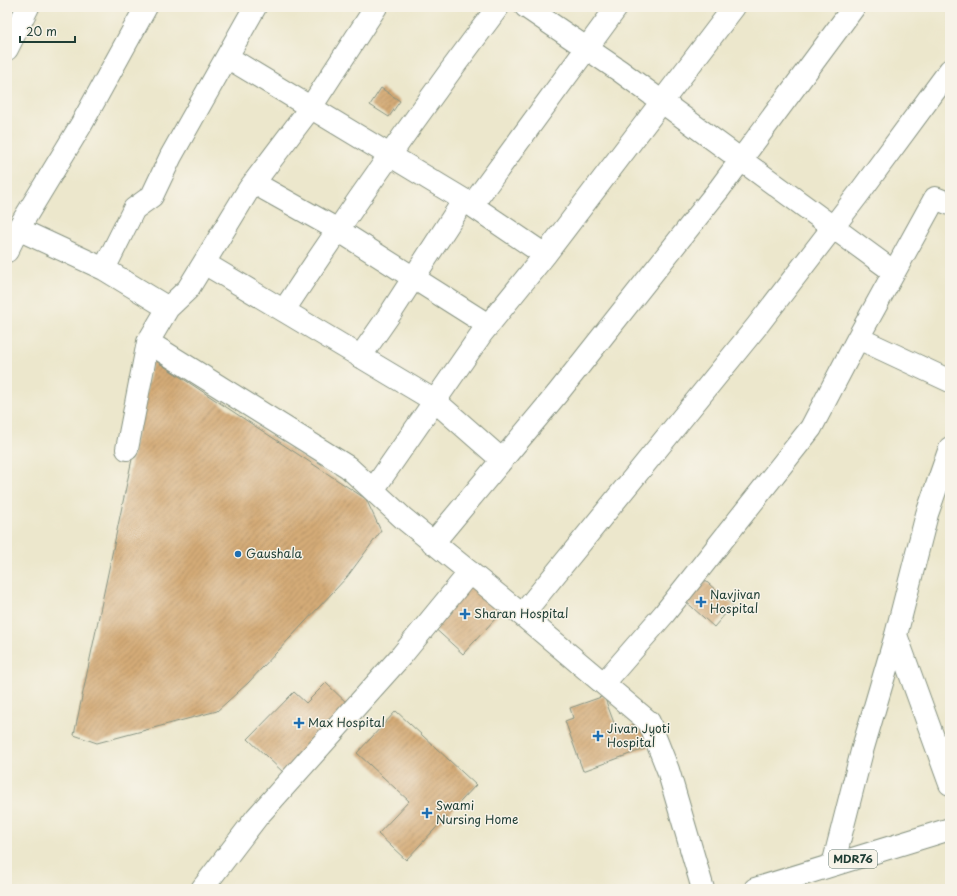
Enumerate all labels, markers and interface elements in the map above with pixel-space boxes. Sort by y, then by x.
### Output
scale bar [20,18,75,44]
text: 20 m [26,22,57,40]
place label: Gaushala [246,544,302,562]
marker: Gaushala [233,549,243,559]
place label: Navjivan Hospital [710,585,761,617]
marker: Navjivan Hospital [695,596,707,608]
place label: Sharan Hospital [474,604,568,622]
marker: Sharan Hospital [459,608,471,620]
place label: Max Hospital [308,713,385,731]
marker: Max Hospital [293,717,305,729]
place label: Jivan Jyoti Hospital [607,719,670,751]
marker: Jivan Jyoti Hospital [592,730,604,742]
place label: Swami Nursing Home [436,796,518,828]
marker: Swami Nursing Home [421,807,433,819]
road number: MDR76 [829,850,877,868]

